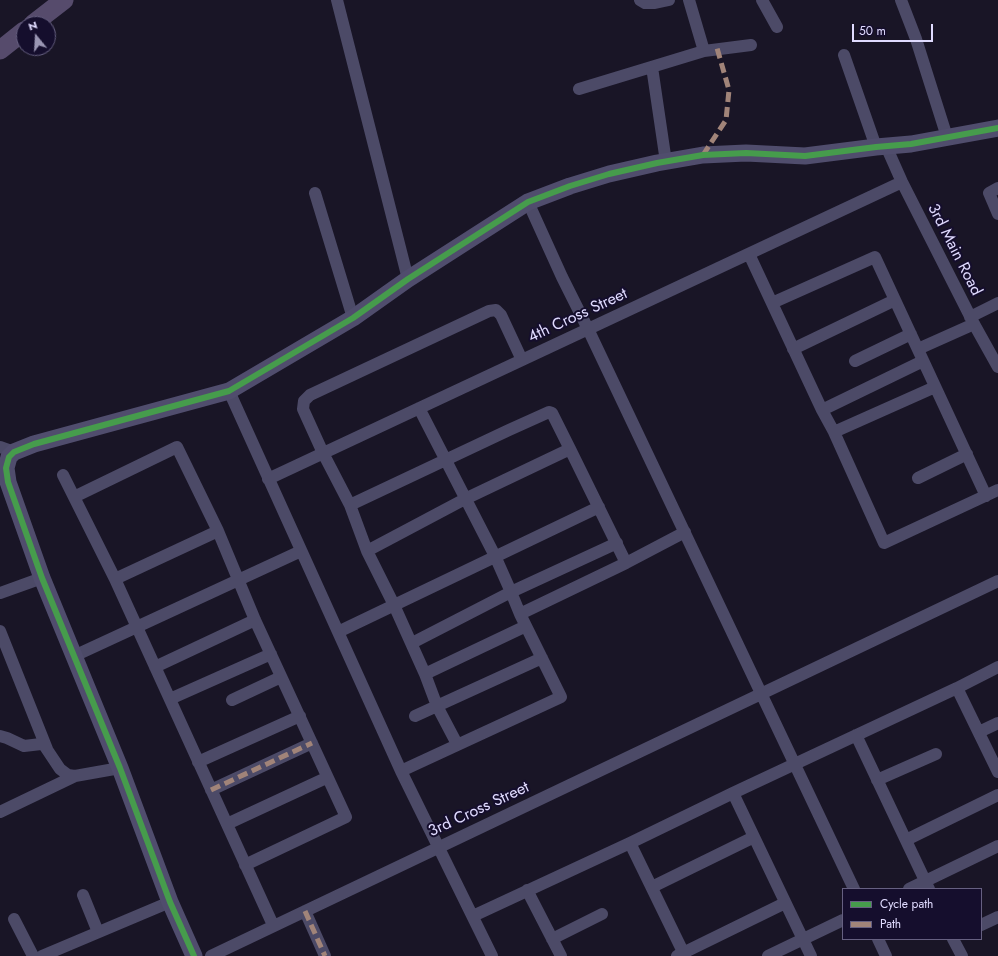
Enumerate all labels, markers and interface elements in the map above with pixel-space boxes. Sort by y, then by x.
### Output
north arrow [16,16,56,56]
scale bar [854,16,935,42]
text: N [26,17,39,34]
text: 50 m [859,22,886,40]
street label: 3rd Main Road [923,201,985,299]
street label: 4th Cross Street [525,285,631,347]
street label: 3rd Cross Street [426,778,532,842]
legend [842,888,982,940]
text: Cycle path [880,895,933,913]
text: Path [880,915,901,933]

